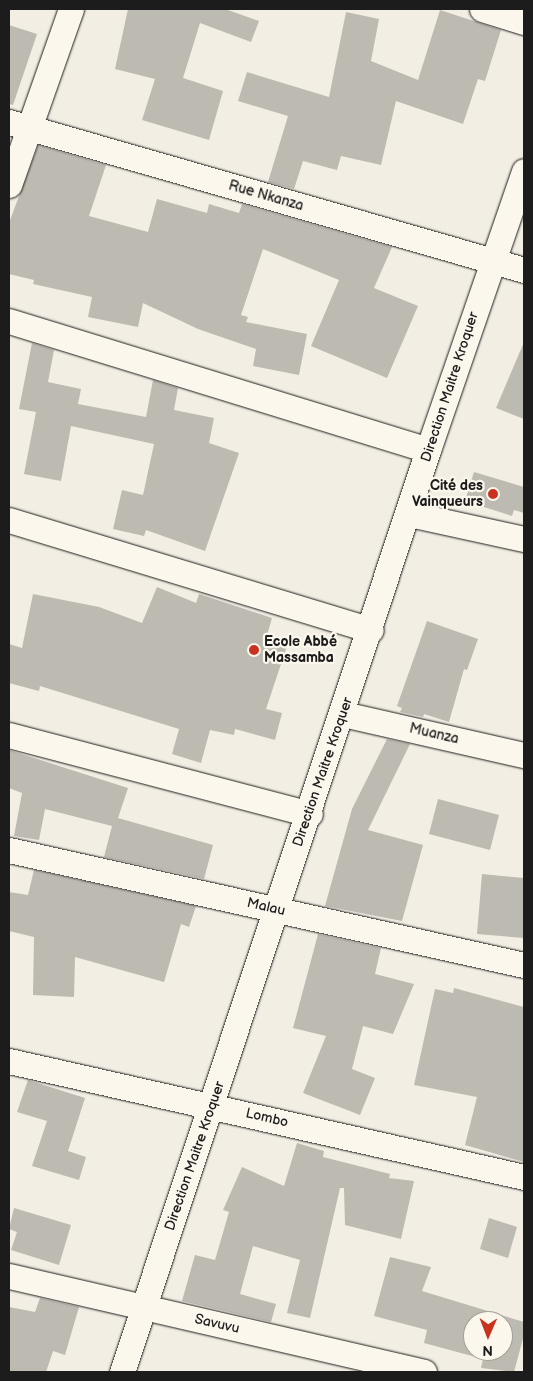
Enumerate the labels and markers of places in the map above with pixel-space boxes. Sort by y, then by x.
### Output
place label: Cité des Vainqueurs [412,478,483,511]
marker: Cité des Vainqueurs [487,488,499,500]
place label: Ecole Abbé Massamba [264,634,337,666]
marker: Ecole Abbé Massamba [248,644,260,656]

